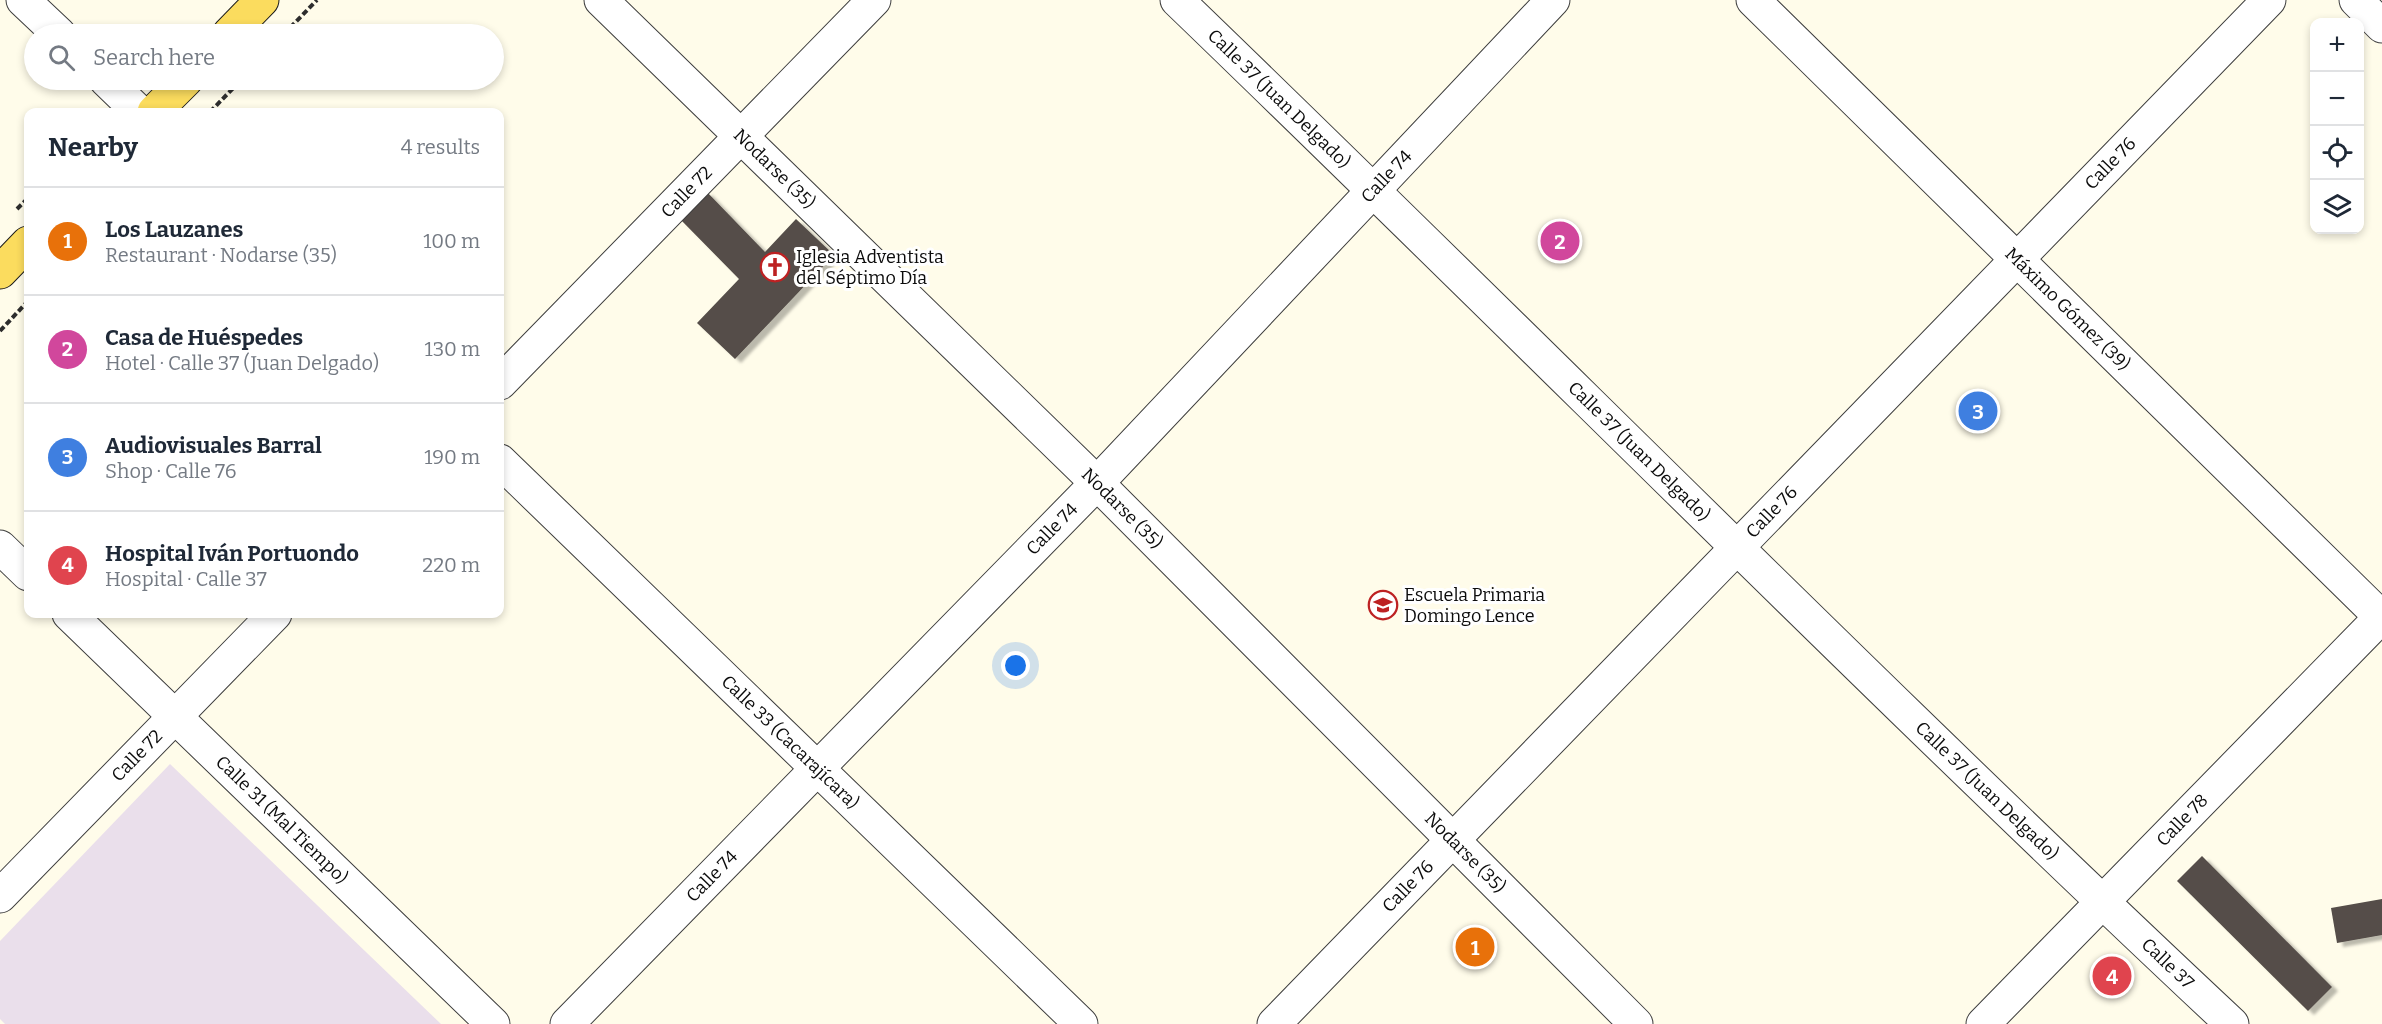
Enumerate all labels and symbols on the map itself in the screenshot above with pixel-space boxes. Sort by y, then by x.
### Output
street label: Calle 37 (Juan Delgado) [1203,25,1355,173]
street label: Nodarse (35) [729,124,820,213]
street label: Calle 76 [2080,133,2141,194]
street label: Calle 74 [1356,145,1417,207]
street label: Calle 72 [656,162,717,222]
pin: 2 [1540,218,1580,264]
street label: Máximo Gómez (39) [2000,243,2135,375]
place label: Iglesia Adventista del Séptimo Día [796,246,944,289]
church icon: Iglesia Adventista del Séptimo Día [759,251,791,283]
street label: Calle 37 (Juan Delgado) [1564,377,1715,526]
pin: 3 [1958,388,1998,434]
street label: Nodarse (35) [1077,463,1167,553]
street label: Calle 76 [1741,481,1802,543]
street label: Calle 74 [1022,498,1083,560]
place label: Escuela Primaria Domingo Lence [1404,584,1545,627]
school or university icon: Escuela Primaria Domingo Lence [1367,589,1399,621]
your location [1001,651,1030,680]
street label: Calle 33 (Cacarajícara) [717,670,864,814]
street label: Calle 37 (Juan Delgado) [1911,717,2063,865]
street label: Calle 72 [107,725,167,786]
street label: Calle 31 (Mal Tiempo) [211,751,352,889]
street label: Calle 78 [2152,789,2213,851]
street label: Nodarse (35) [1420,807,1510,898]
street label: Calle 74 [682,845,743,907]
street label: Calle 76 [1377,856,1438,917]
pin: 1 [1456,924,1494,970]
street label: Calle 37 [2137,933,2199,994]
pin: 4 [2092,954,2132,998]

